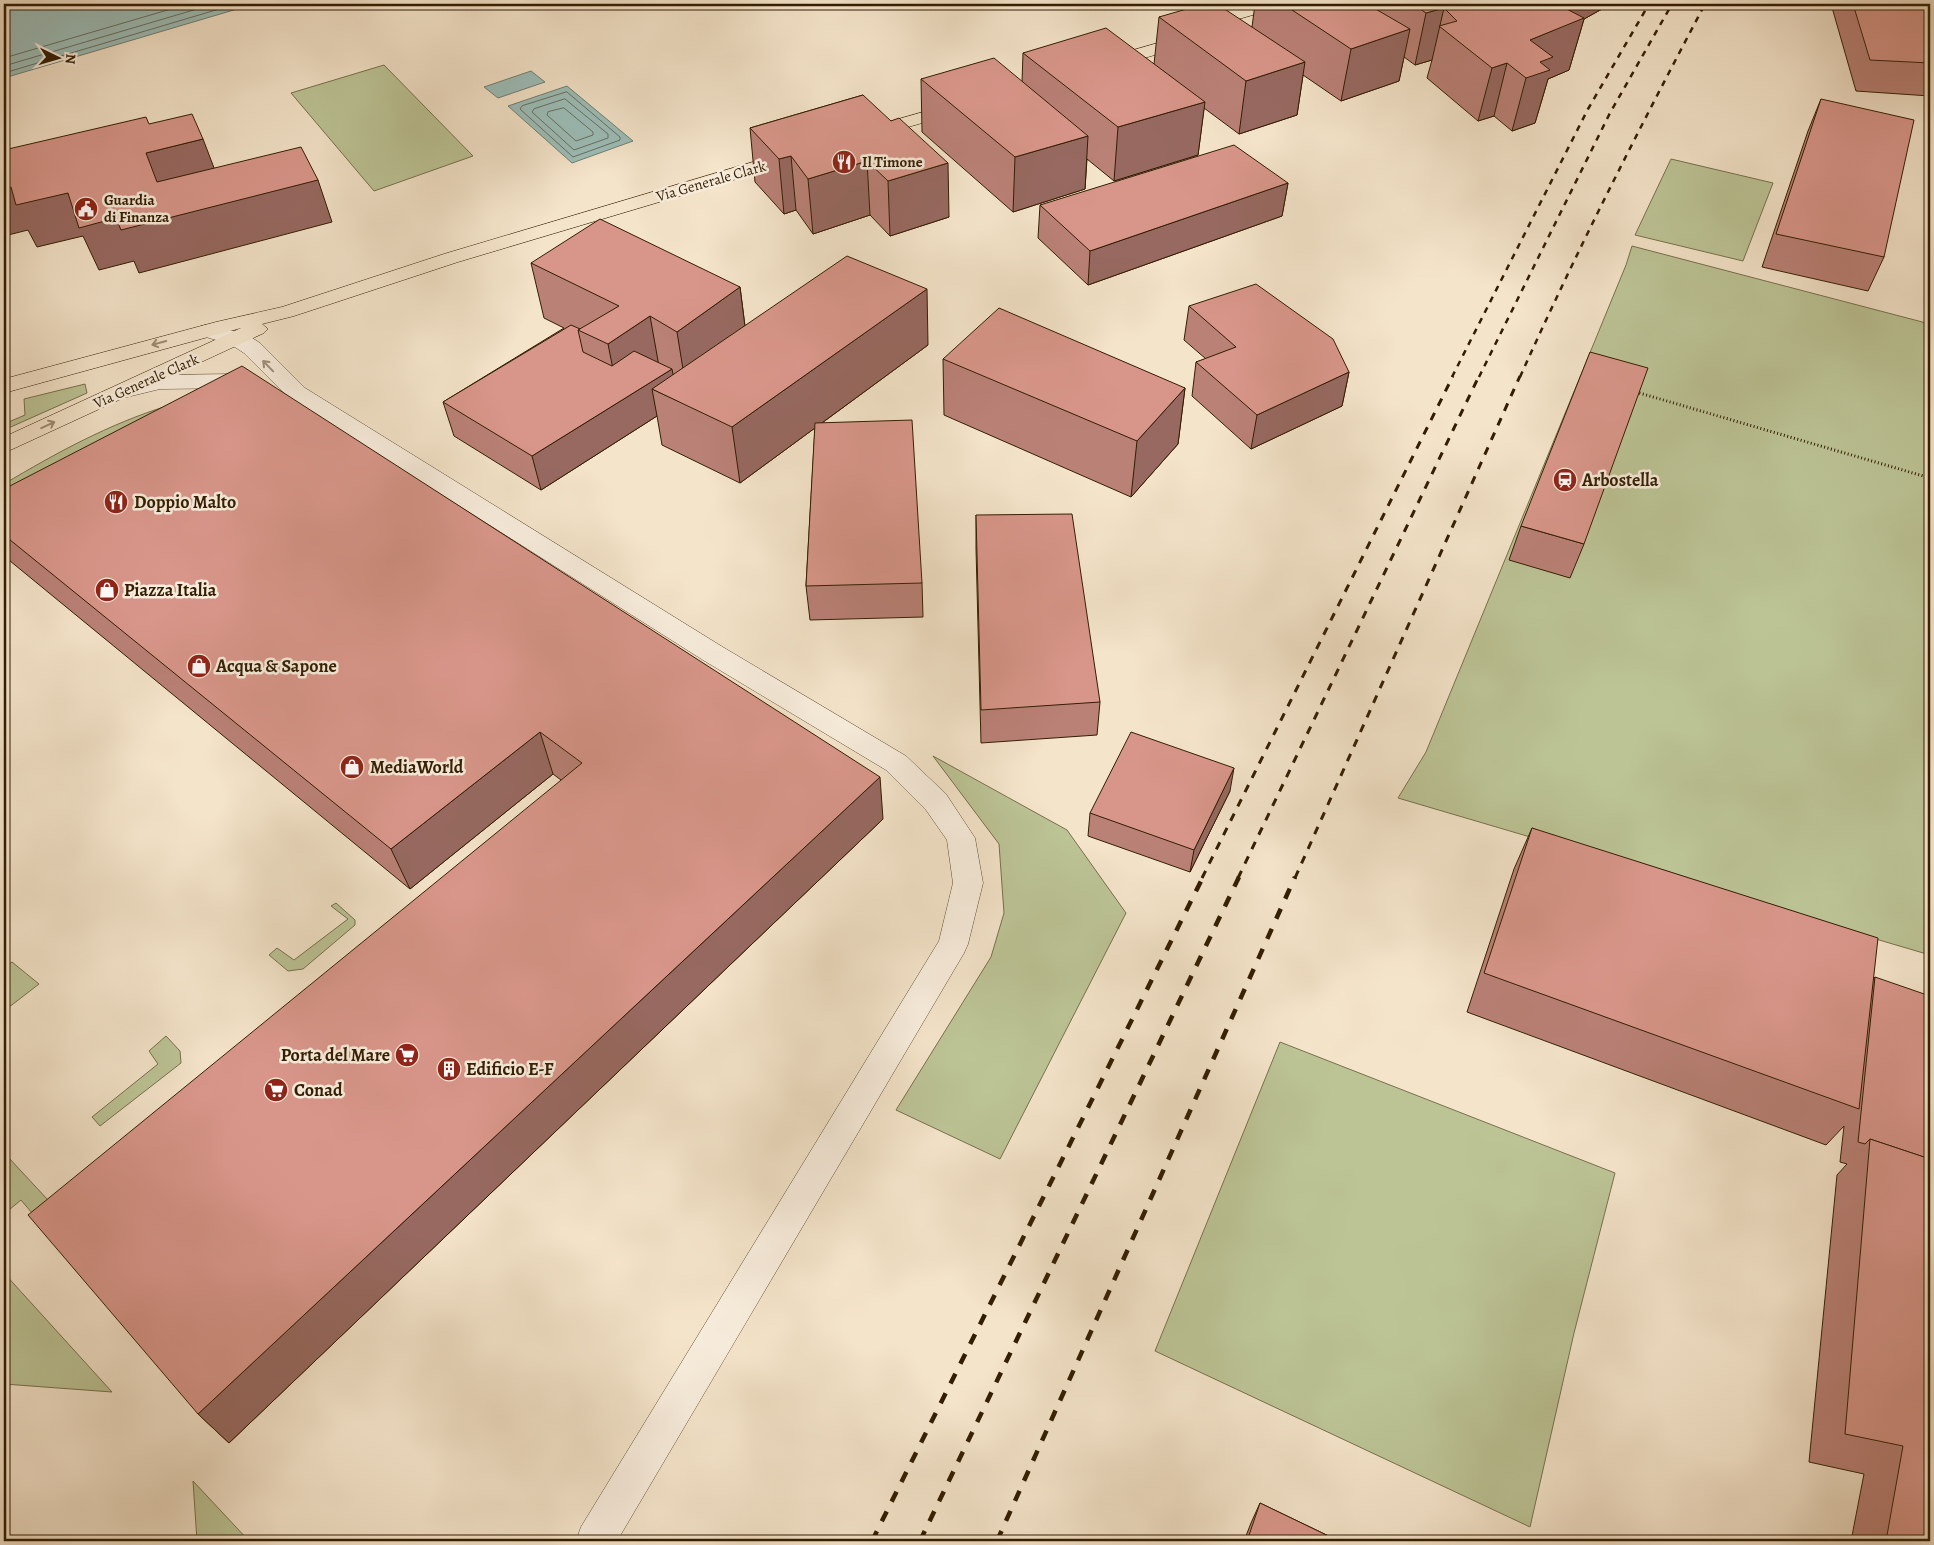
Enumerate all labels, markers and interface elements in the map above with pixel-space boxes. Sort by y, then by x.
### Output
north arrow [32,32,82,82]
text: N [61,53,80,65]
restaurant icon: Il Timone [831,149,857,175]
place label: Il Timone [862,152,923,172]
street label: Via Generale Clark [653,156,769,207]
place label: Guardia di Finanza [104,190,170,227]
public building icon: Guardia di Finanza [73,196,99,222]
one-way arrow [151,339,167,349]
street label: Via Generale Clark [89,349,202,414]
one-way arrow [262,359,274,372]
one-way arrow [40,420,55,429]
station icon: Arbostella [1552,467,1578,493]
place label: Arbostella [1581,468,1659,492]
restaurant icon: Doppio Malto [103,489,129,515]
place label: Doppio Malto [134,490,236,514]
shop icon: Piazza Italia [94,577,120,603]
place label: Piazza Italia [124,578,217,602]
shop icon: Acqua & Sapone [186,653,212,679]
place label: Acqua & Sapone [215,654,337,678]
shop icon: MediaWorld [339,754,365,780]
place label: MediaWorld [370,755,464,779]
supermarket icon: Porta del Mare [394,1042,420,1068]
place label: Porta del Mare [281,1043,390,1067]
building icon: Edificio E-F [436,1056,462,1082]
place label: Edificio E-F [466,1057,554,1081]
supermarket icon: Conad [263,1077,289,1103]
place label: Conad [294,1078,343,1102]

